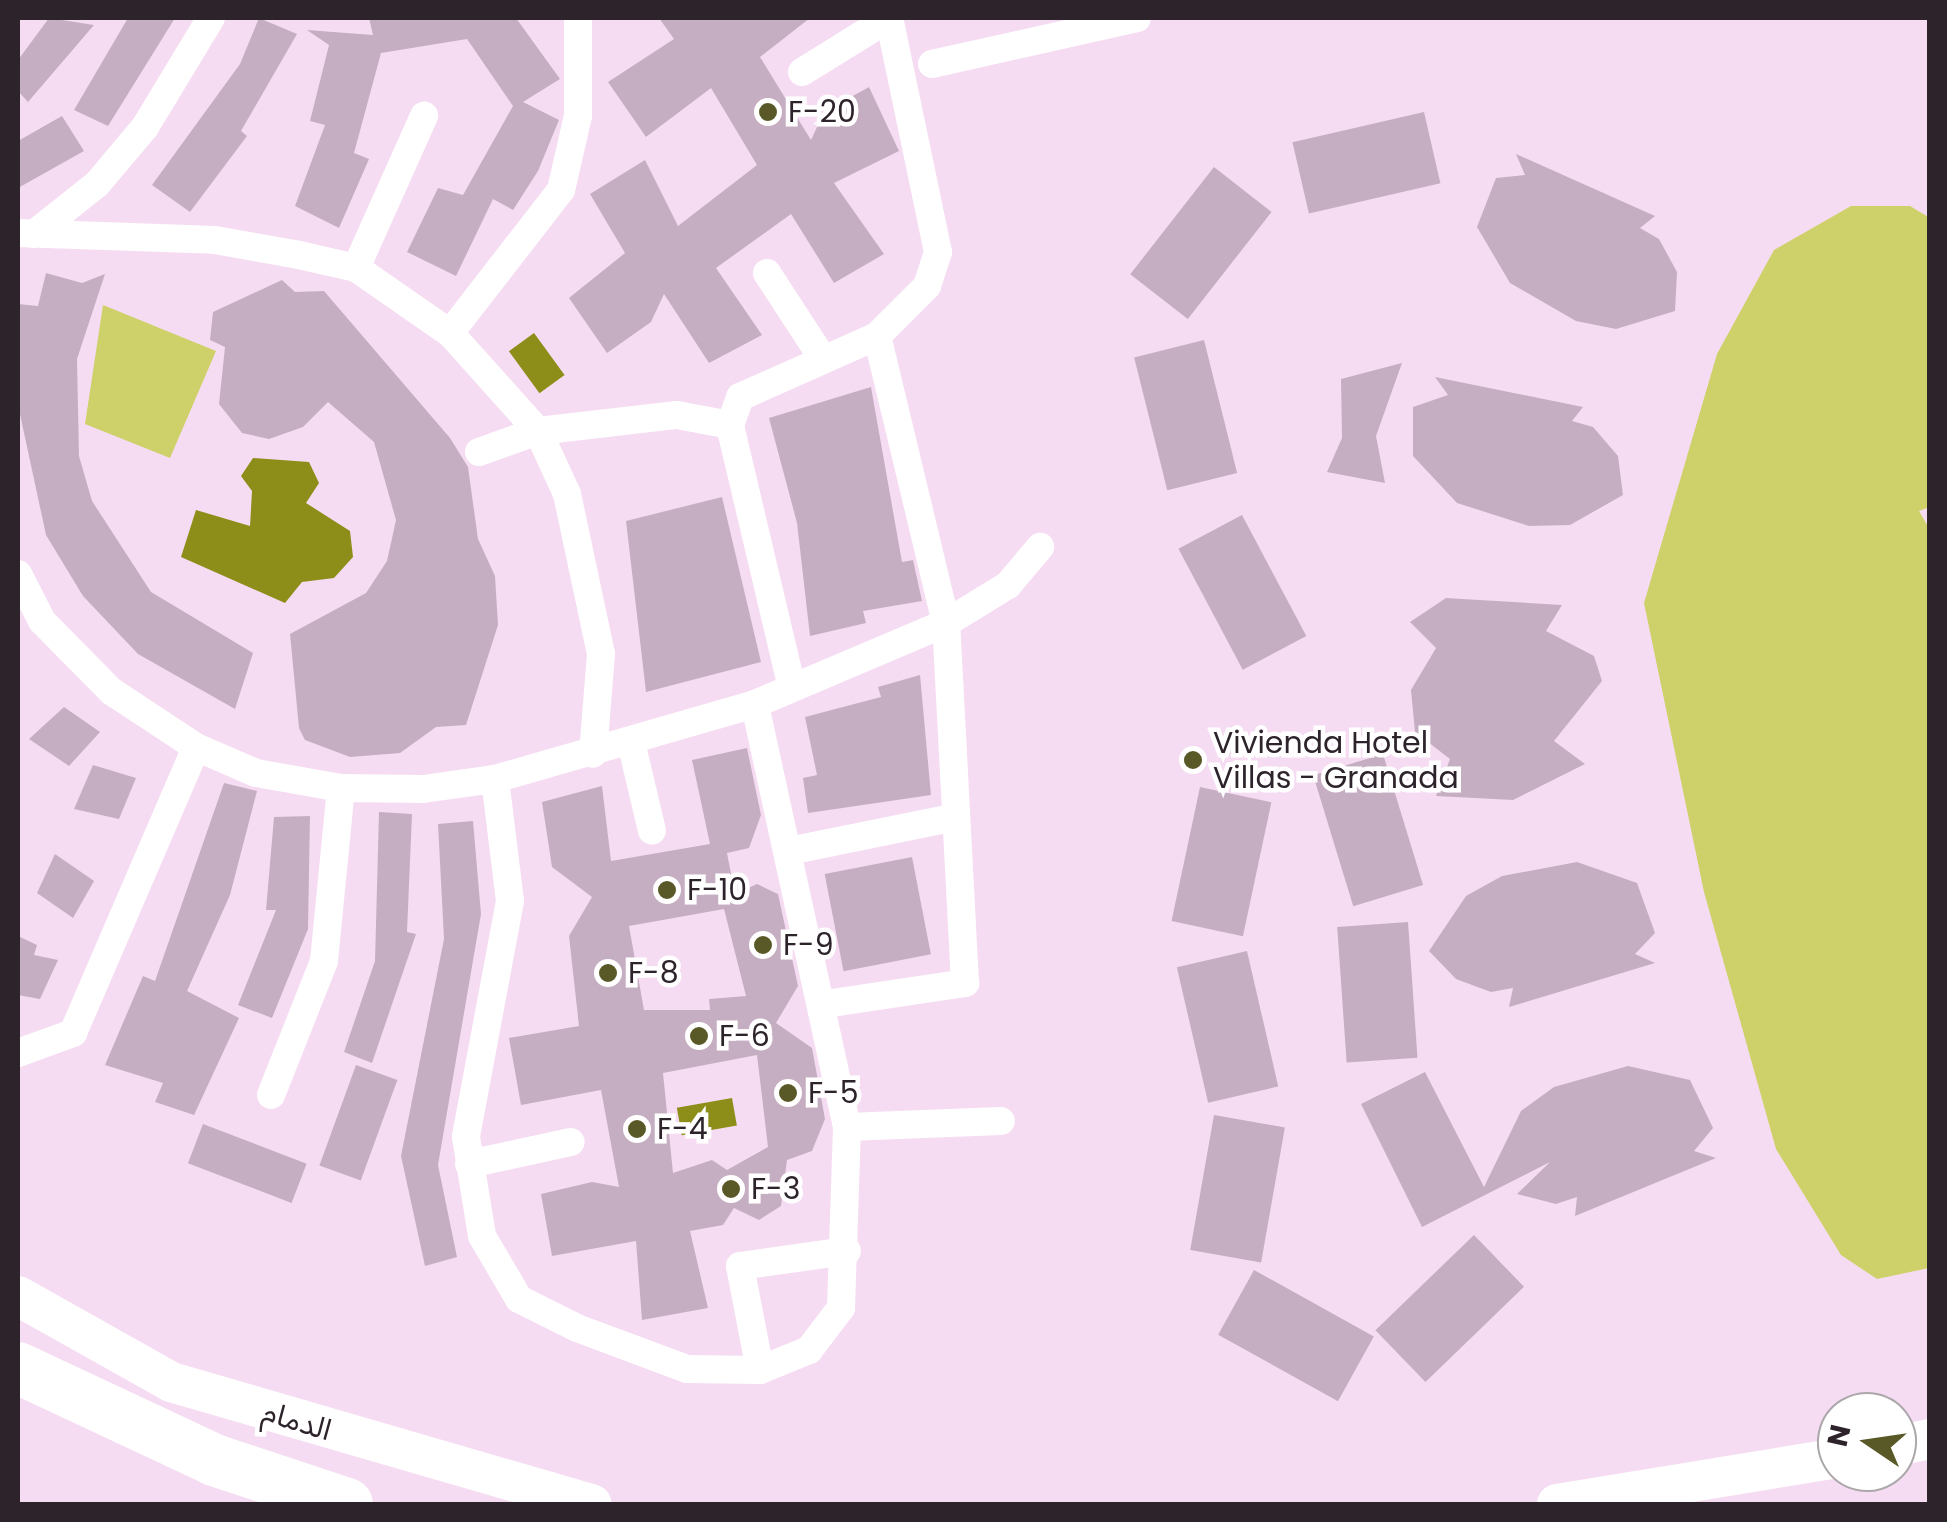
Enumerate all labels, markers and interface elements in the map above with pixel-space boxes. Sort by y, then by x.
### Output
place label: F-20 [788,94,856,130]
marker: F-20 [757,101,779,123]
place label: Vivienda Hotel Villas - Granada [1213,725,1459,796]
marker: Vivienda Hotel Villas - Granada [1182,749,1204,771]
place label: F-10 [687,872,747,908]
marker: F-10 [656,879,678,901]
place label: F-9 [783,927,834,963]
marker: F-9 [752,934,774,956]
place label: F-8 [628,955,679,991]
marker: F-8 [597,962,619,984]
place label: F-6 [719,1018,770,1054]
marker: F-6 [688,1025,710,1047]
place label: F-5 [808,1075,858,1111]
marker: F-5 [777,1082,799,1104]
place label: F-4 [657,1111,708,1147]
marker: F-4 [626,1118,648,1140]
place label: F-3 [751,1171,800,1207]
marker: F-3 [720,1178,742,1200]
north arrow [1817,1392,1917,1492]
street label: الدمام [258,1394,336,1448]
text: N [1818,1421,1861,1450]

